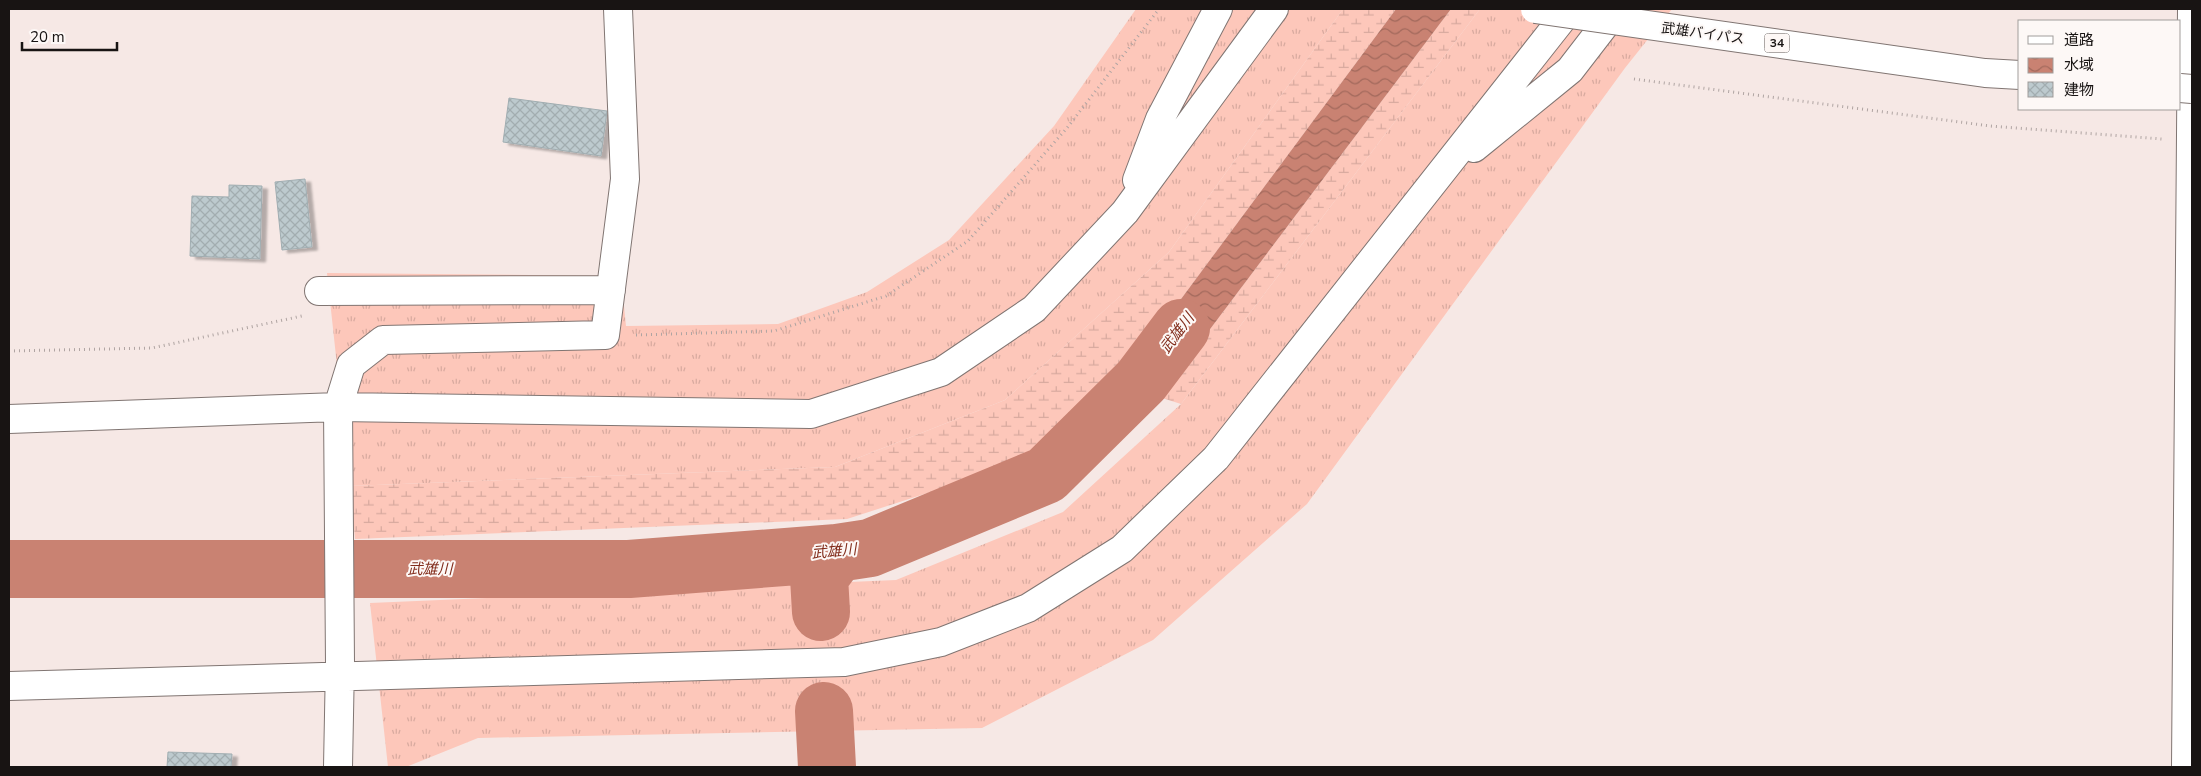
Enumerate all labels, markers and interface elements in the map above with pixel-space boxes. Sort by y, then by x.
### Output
street label: 武雄バイパス [1660,18,1746,49]
scale bar [22,20,118,52]
legend [2018,20,2181,110]
text: 20 m [30,27,65,47]
text: 道路 [2064,30,2094,50]
road number: 34 [1764,34,1790,52]
text: 水域 [2064,55,2094,75]
text: 建物 [2064,80,2094,100]
water label: 武雄川 [1155,307,1200,357]
water label: 武雄川 [811,539,859,563]
water label: 武雄川 [407,559,454,579]

